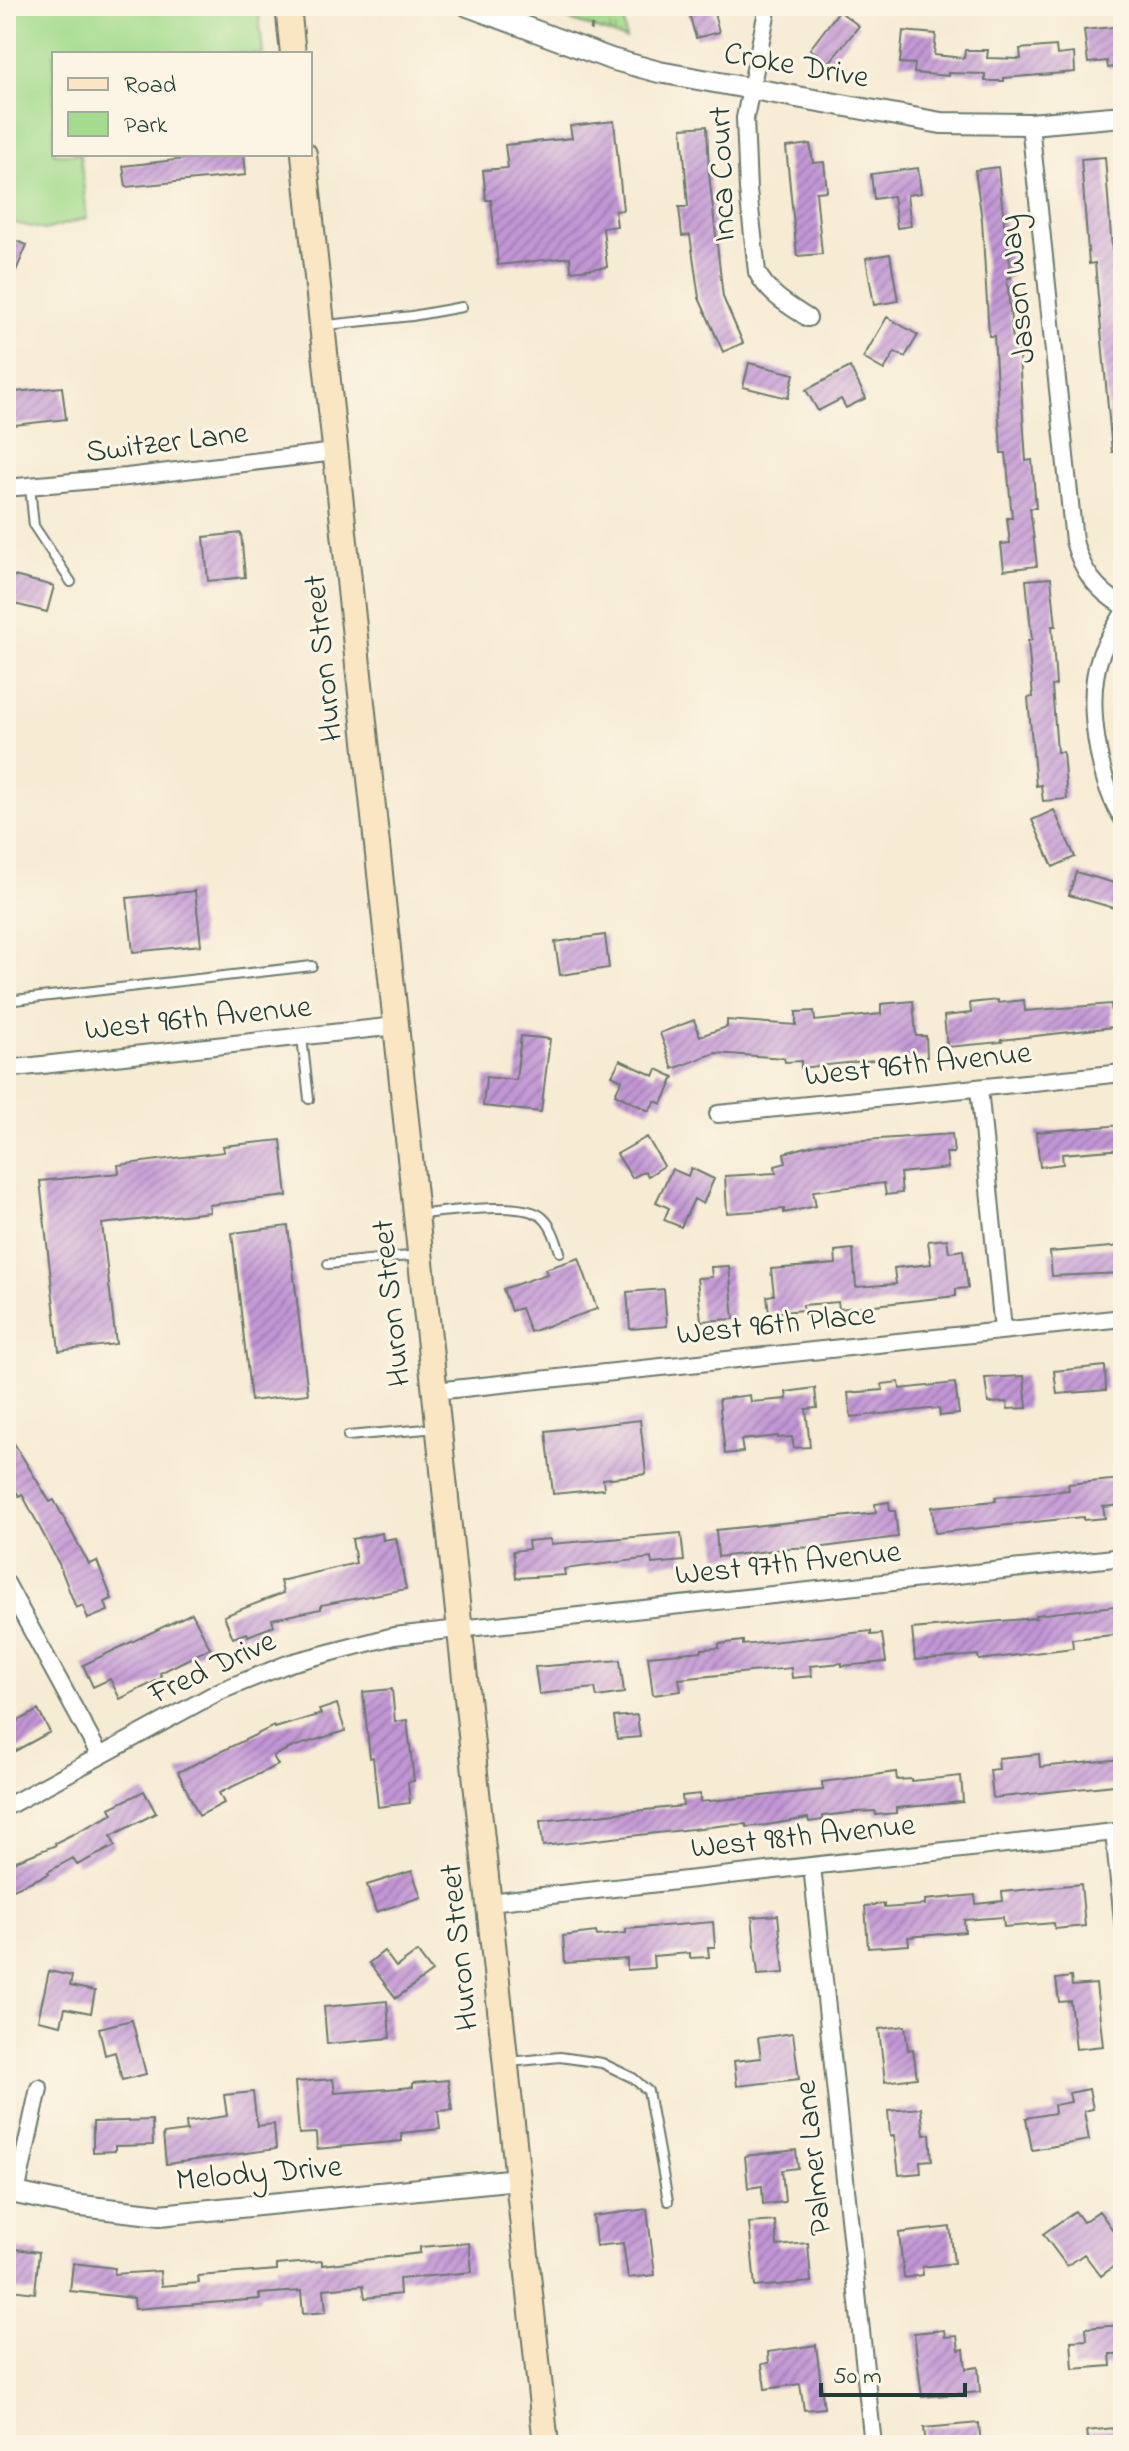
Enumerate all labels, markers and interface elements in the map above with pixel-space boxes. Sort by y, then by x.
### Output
street label: Croke Drive [720,31,873,103]
legend [52,52,312,156]
text: Road [124,69,177,104]
street label: Inca Court [698,105,750,243]
text: Park [124,109,168,144]
street label: Jason Way [988,212,1050,366]
street label: Switzer Lane [83,411,251,477]
street label: Huron Street [293,572,357,744]
street label: West 96th Avenue [82,985,314,1055]
street label: West 96th Avenue [802,1031,1034,1101]
street label: Huron Street [361,1217,425,1389]
street label: West 96th Place [674,1292,878,1360]
street label: West 97th Avenue [673,1530,904,1600]
street label: Fred Drive [141,1619,285,1719]
street label: West 98th Avenue [688,1803,918,1873]
street label: Huron Street [429,1861,493,2033]
street label: Palmer Lane [783,2078,847,2238]
street label: Melody Drive [174,2144,345,2206]
scale bar [821,2347,965,2397]
text: 50 m [833,2360,882,2395]

